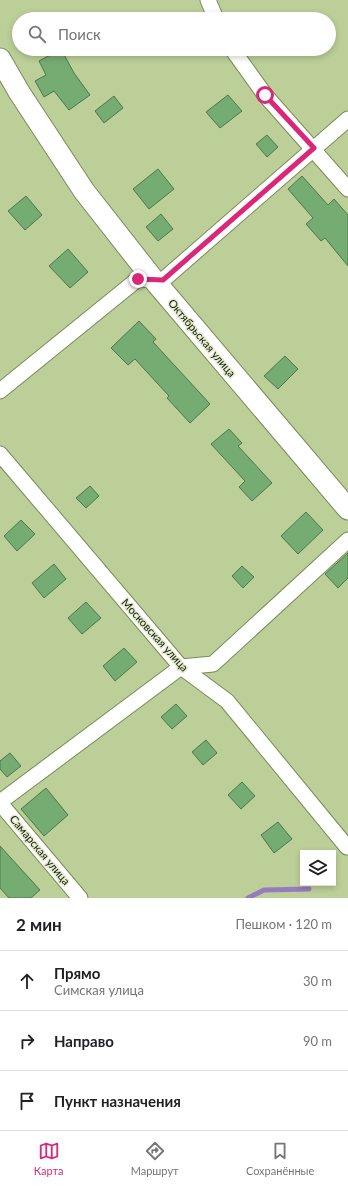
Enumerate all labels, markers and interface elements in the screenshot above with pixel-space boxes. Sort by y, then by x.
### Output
search box [12,12,336,56]
icon: search [26,23,48,45]
text: Поиск [58,25,101,43]
route start [256,86,274,104]
route end [129,270,147,288]
street label: Октябрьская улица [166,296,239,379]
street label: Московская улица [119,596,191,674]
street label: Самарская улица [7,812,73,887]
map controls [300,850,336,886]
button: layers [300,850,336,886]
text: 2 мин [16,914,62,935]
text: Пешком · 120 m [235,916,332,932]
text: Прямо [54,964,100,982]
icon: ahead [16,970,38,992]
text: 30 m [303,973,332,989]
text: Симская улица [54,982,144,998]
icon: right [16,1030,38,1052]
text: Направо [54,1032,114,1050]
text: 90 m [303,1033,332,1049]
icon: arrive [16,1090,38,1112]
text: Пункт назначения [54,1092,181,1110]
tab: Карта [34,1140,63,1177]
tab: Маршрут [131,1140,179,1177]
tab: Сохранённые [246,1140,314,1177]

